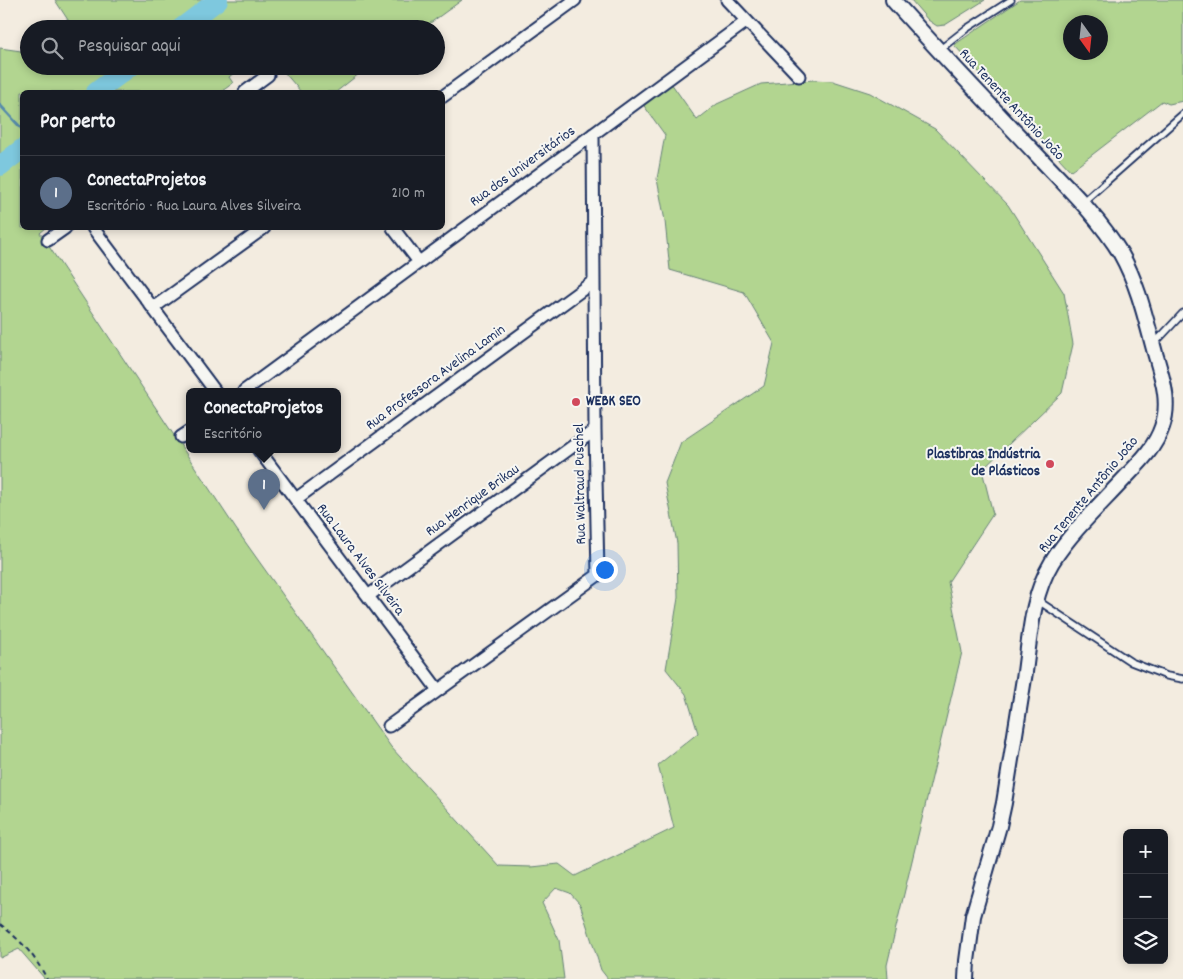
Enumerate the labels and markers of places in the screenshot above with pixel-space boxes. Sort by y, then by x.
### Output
place label: WEBK SEO [586,391,641,413]
marker: WEBK SEO [570,396,582,408]
place label: Plastibras Indústria de Plásticos [927,444,1041,483]
marker: Plastibras Indústria de Plásticos [1044,458,1056,470]
pin: 1 [248,469,280,510]

